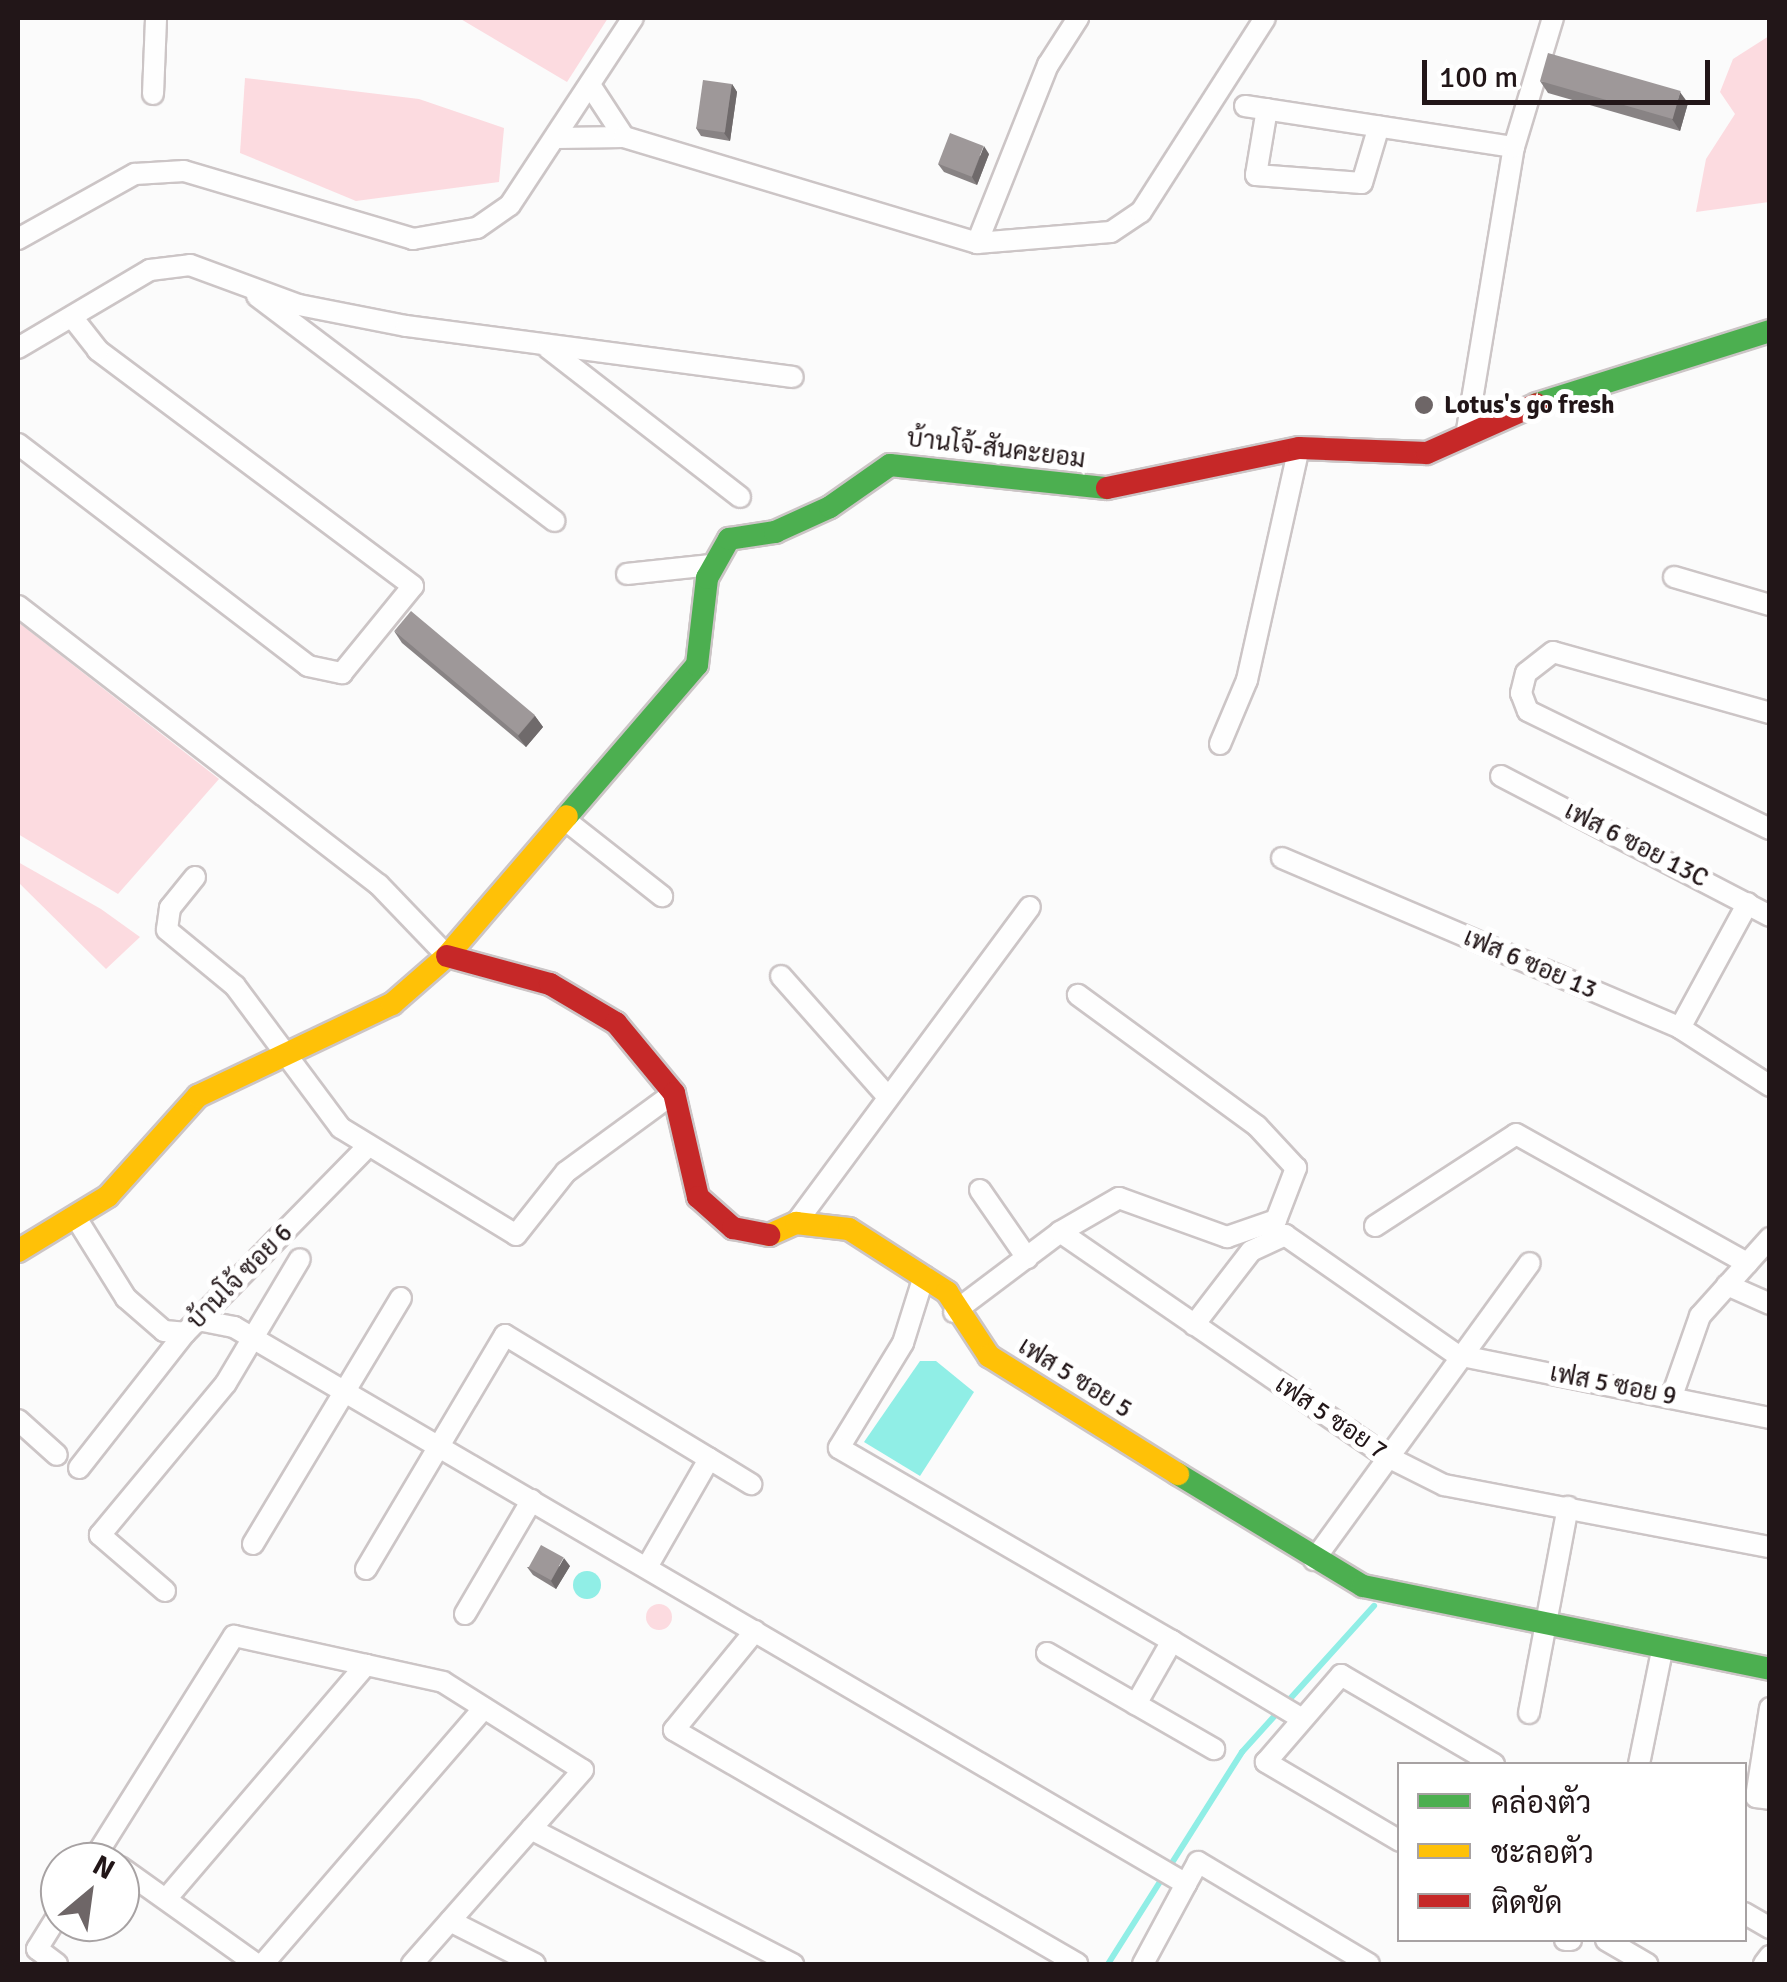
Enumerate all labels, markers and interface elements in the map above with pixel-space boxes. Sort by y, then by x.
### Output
scale bar [1427,40,1714,102]
text: 100 m [1439,59,1518,96]
place label: Lotus's go fresh [1444,390,1615,420]
marker: Lotus's go fresh [1413,394,1435,416]
street label: บ้านโจ้-สันคะยอม [905,423,1087,475]
street label: เฟส 6 ซอย 13C [1559,796,1713,894]
street label: เฟส 6 ซอย 13 [1459,923,1601,1005]
street label: บ้านโจ้ ซอย 6 [181,1218,299,1336]
street label: เฟส 5 ซอย 5 [1013,1331,1137,1425]
street label: เฟส 5 ซอย 9 [1547,1358,1679,1412]
street label: เฟส 5 ซอย 7 [1270,1370,1392,1466]
legend [1397,1762,1747,1942]
text: คล่องตัว [1491,1785,1591,1822]
text: ชะลอตัว [1491,1835,1594,1872]
north arrow [40,1842,140,1942]
text: N [87,1848,120,1887]
text: ติดขัด [1491,1885,1563,1922]

